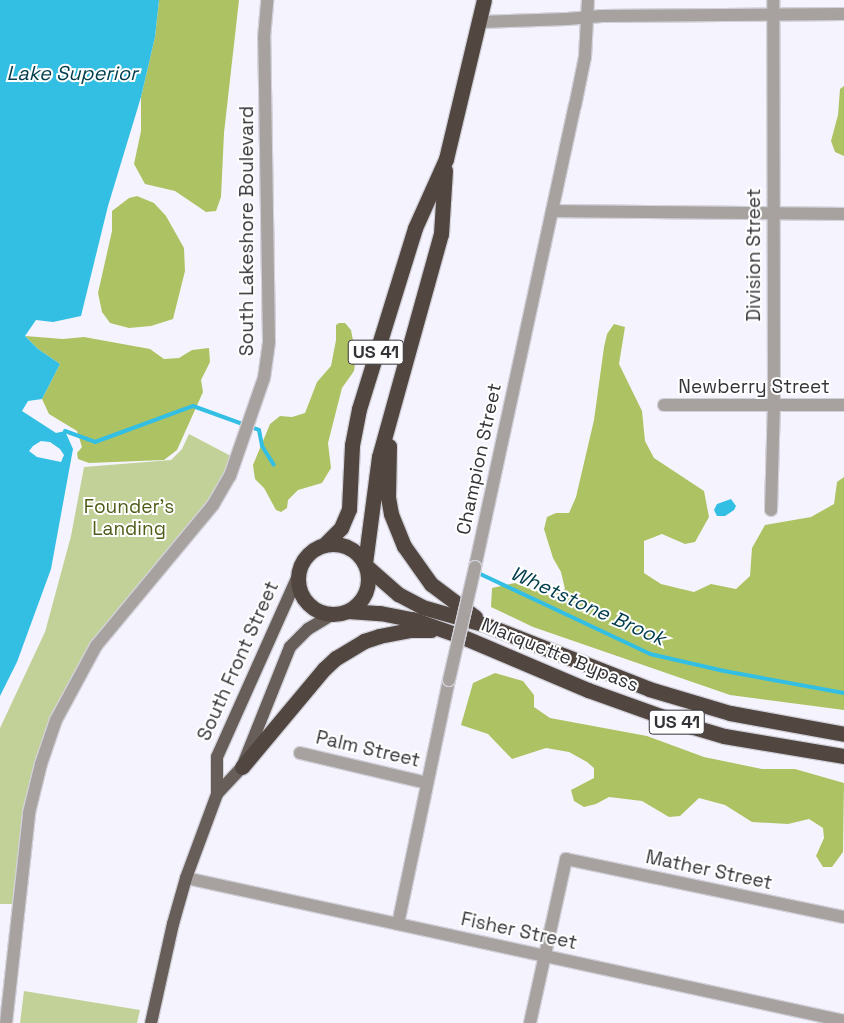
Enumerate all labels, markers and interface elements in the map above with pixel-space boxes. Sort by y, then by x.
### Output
water label: Lake Superior [6,61,138,85]
street label: South Lakeshore Boulevard [236,106,258,356]
street label: Division Street [743,188,765,322]
road number: US 41 [347,337,405,368]
street label: Newberry Street [678,376,830,398]
street label: Champion Street [452,381,506,537]
park label: Founder's Landing [84,496,174,540]
water label: Whetstone Brook [507,561,669,651]
street label: South Front Street [193,578,283,744]
street label: Marquette Bypass [478,613,642,697]
road number: US 41 [648,706,706,738]
street label: Palm Street [314,726,422,772]
street label: Mather Street [644,845,774,895]
street label: Fisher Street [459,908,579,954]

